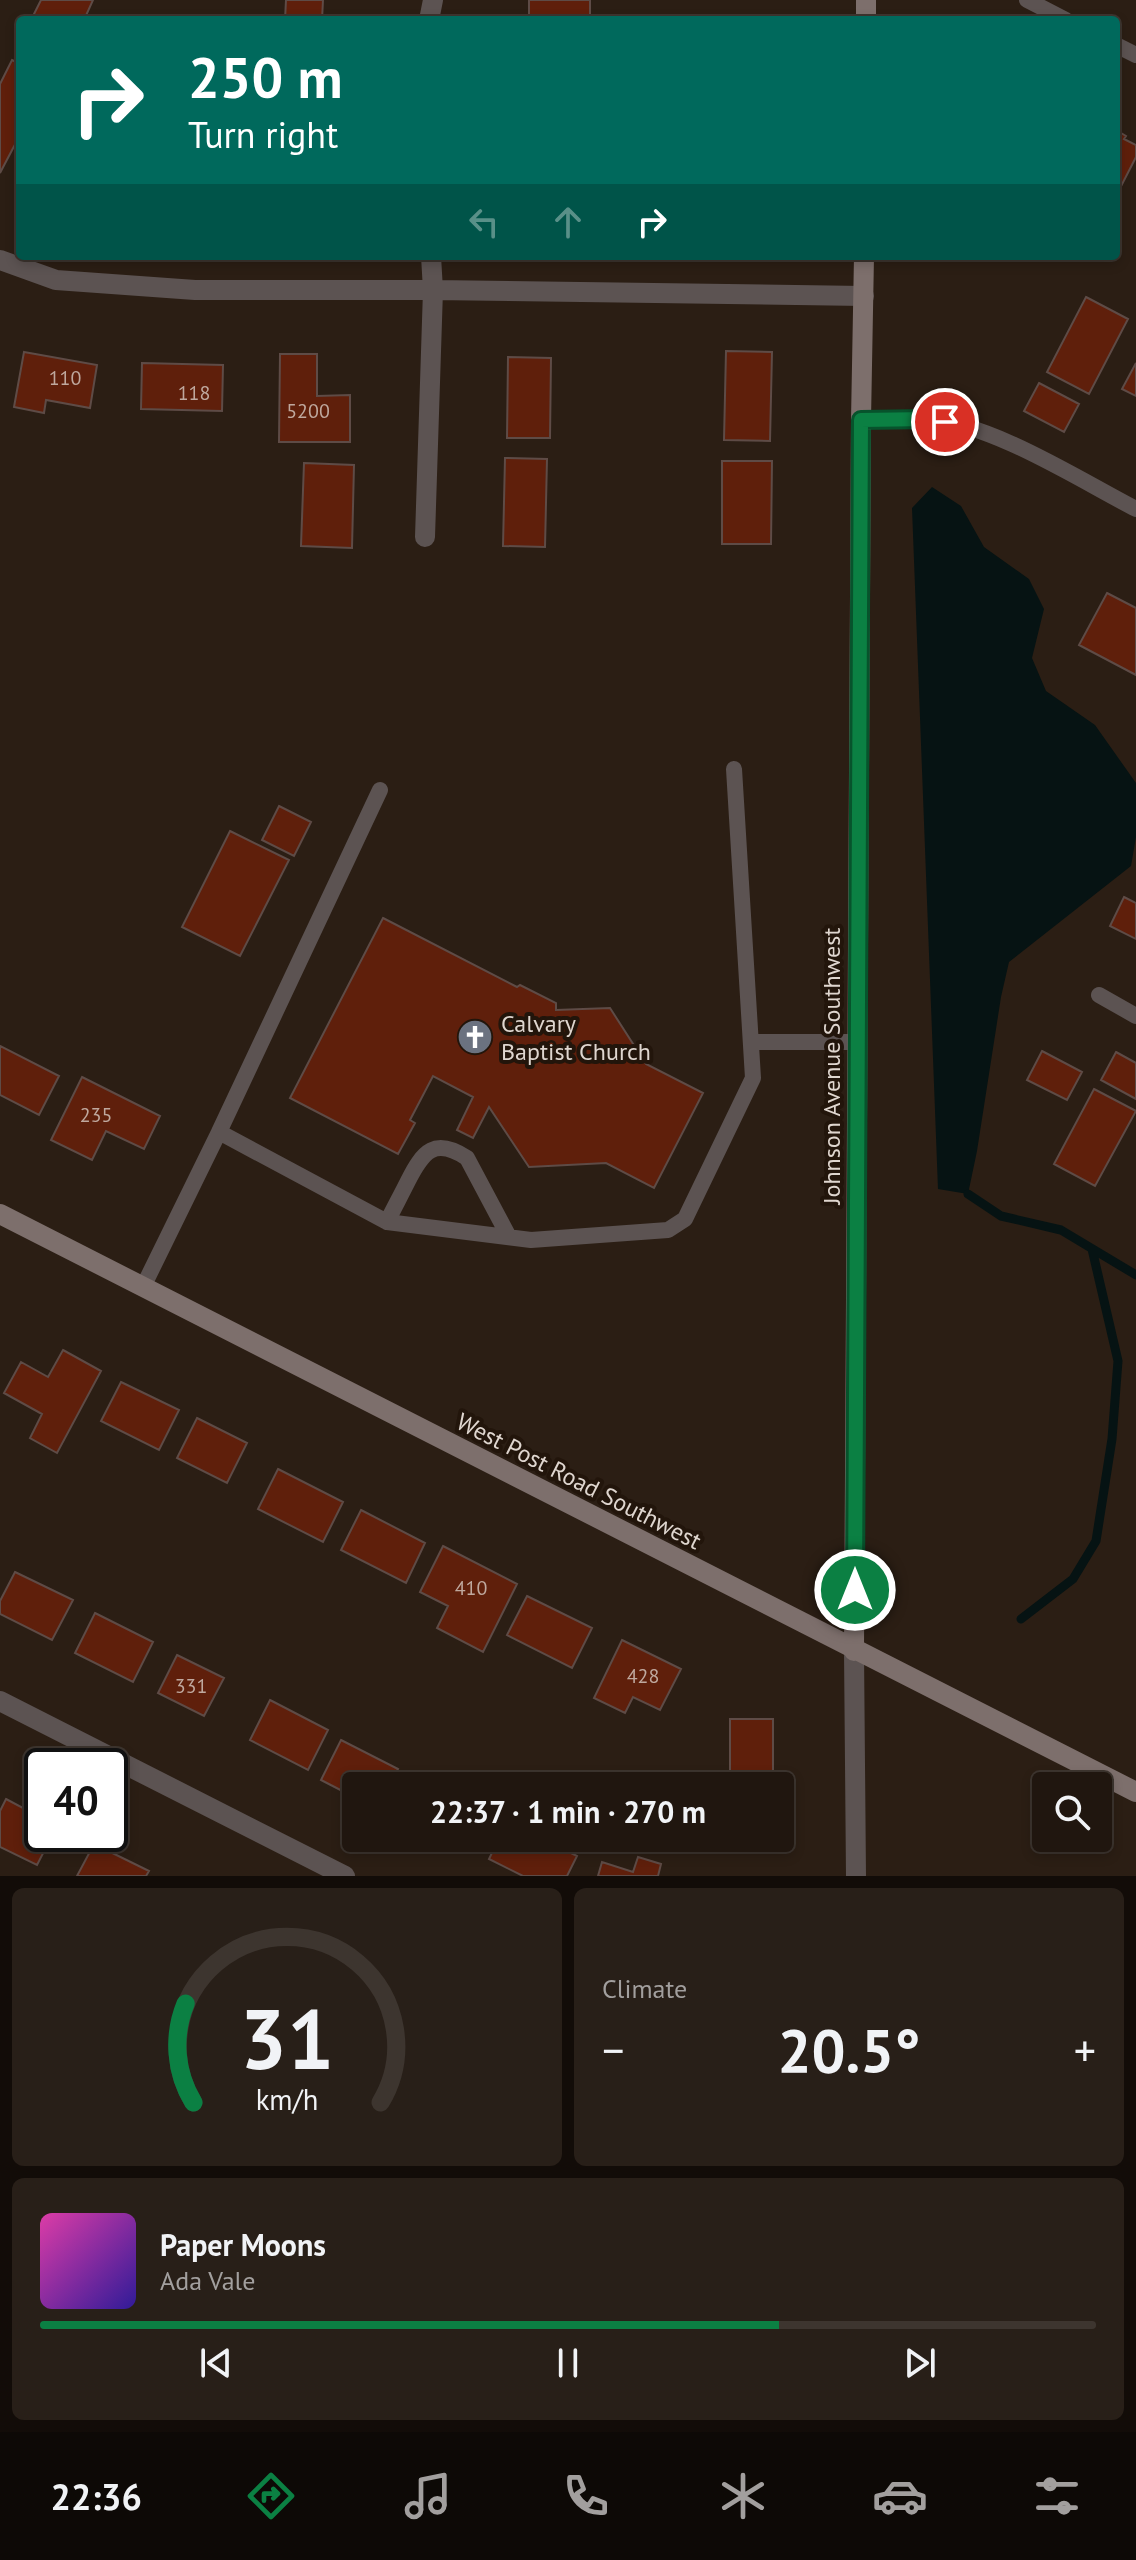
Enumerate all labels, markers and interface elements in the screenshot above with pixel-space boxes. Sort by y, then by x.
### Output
text: 250 m [188,41,343,113]
icon: right [56,48,160,152]
text: Turn right [188,111,338,158]
icon: left [462,200,506,244]
icon: ahead [546,200,590,244]
icon: right [630,200,674,244]
house number: 110 [49,365,81,391]
house number: 118 [178,380,210,406]
pin [911,388,979,456]
house number: 5200 [286,398,330,424]
icon: arrive [923,400,967,444]
street label: Johnson Avenue Southwest [816,928,847,1205]
place label: Calvary Baptist Church [501,1008,651,1067]
church icon: Calvary Baptist Church [456,1018,494,1056]
house number: 235 [80,1102,112,1128]
street label: West Post Road Southwest [451,1406,707,1556]
position arrow [813,1548,897,1632]
house number: 410 [455,1575,487,1601]
house number: 428 [627,1663,659,1689]
house number: 331 [175,1673,207,1699]
speed limit sign: 40 [24,1748,128,1852]
map controls [1032,1772,1112,1852]
button: search [1032,1772,1112,1852]
text: 22:37 · 1 min · 270 m [430,1792,706,1831]
text: Climate [602,1972,687,2005]
text: 31 [240,1984,334,2092]
text: 20.5° [777,2011,921,2089]
text: − [602,2021,624,2078]
text: + [1074,2021,1096,2078]
text: km/h [256,2081,318,2118]
text: Paper Moons [160,2225,326,2264]
text: Ada Vale [160,2264,255,2297]
icon: previous [194,2341,238,2385]
icon: pause [546,2341,590,2385]
icon: next [898,2341,942,2385]
icon: directions [243,2468,299,2524]
icon: music [400,2468,456,2524]
icon: phone [558,2468,614,2524]
icon: climate [715,2468,771,2524]
icon: car [872,2468,928,2524]
icon: filters [1029,2468,1085,2524]
text: 22:36 [51,2473,142,2520]

